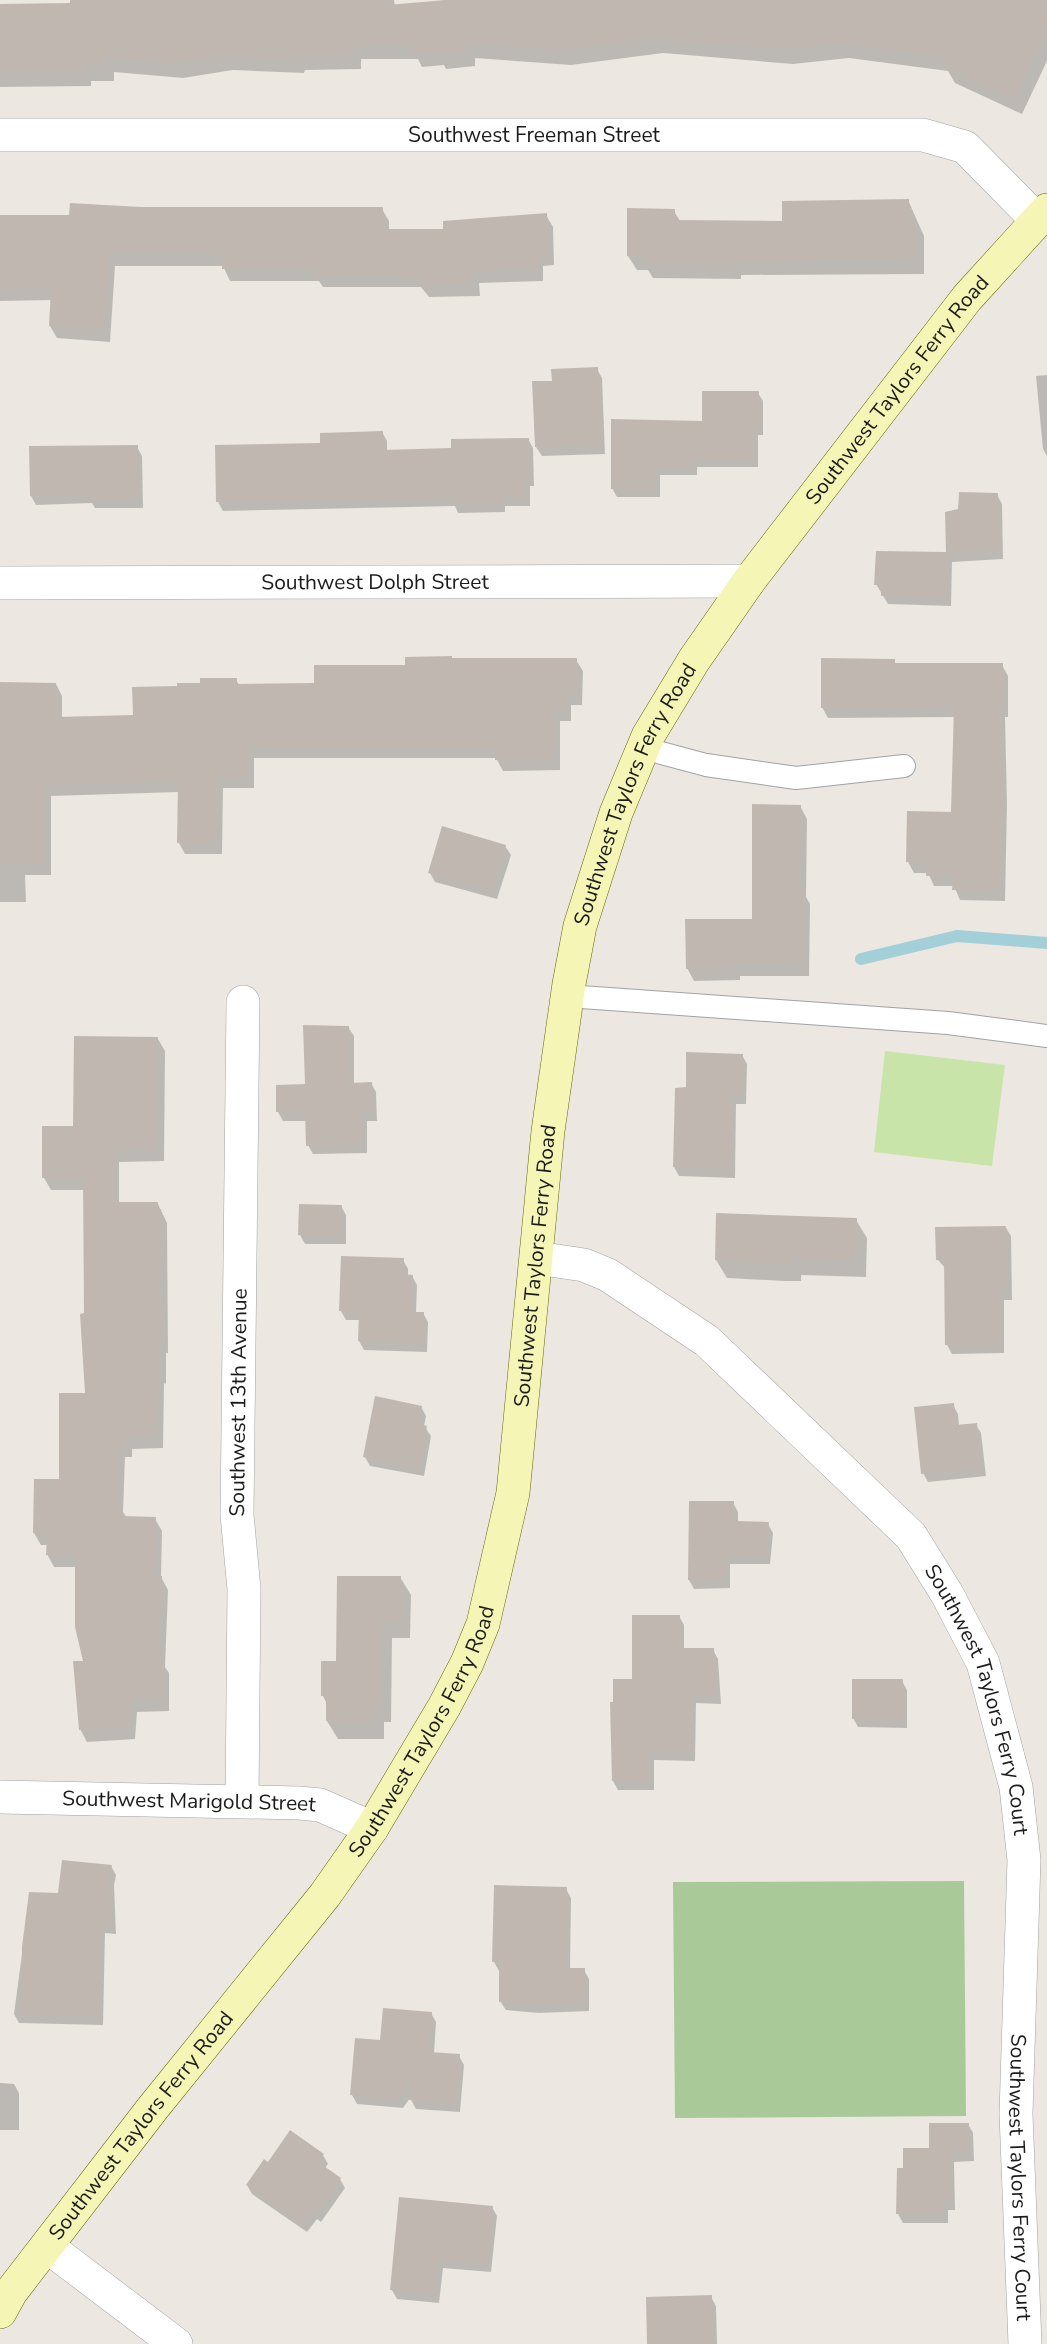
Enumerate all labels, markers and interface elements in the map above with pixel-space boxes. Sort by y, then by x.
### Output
street label: Southwest Freeman Street [408,121,661,149]
street label: Southwest Taylors Ferry Road [799,269,995,510]
street label: Southwest Dolph Street [261,568,489,596]
street label: Southwest Taylors Ferry Road [567,658,703,929]
street label: Southwest Taylors Ferry Road [507,1123,563,1408]
street label: Southwest 13th Avenue [223,1288,254,1517]
street label: Southwest Taylors Ferry Court [918,1559,1035,1837]
street label: Southwest Taylors Ferry Road [342,1603,501,1863]
street label: Southwest Marigold Street [62,1784,318,1819]
street label: Southwest Taylors Ferry Road [42,2005,240,2246]
street label: Southwest Taylors Ferry Court [1002,2033,1038,2322]

